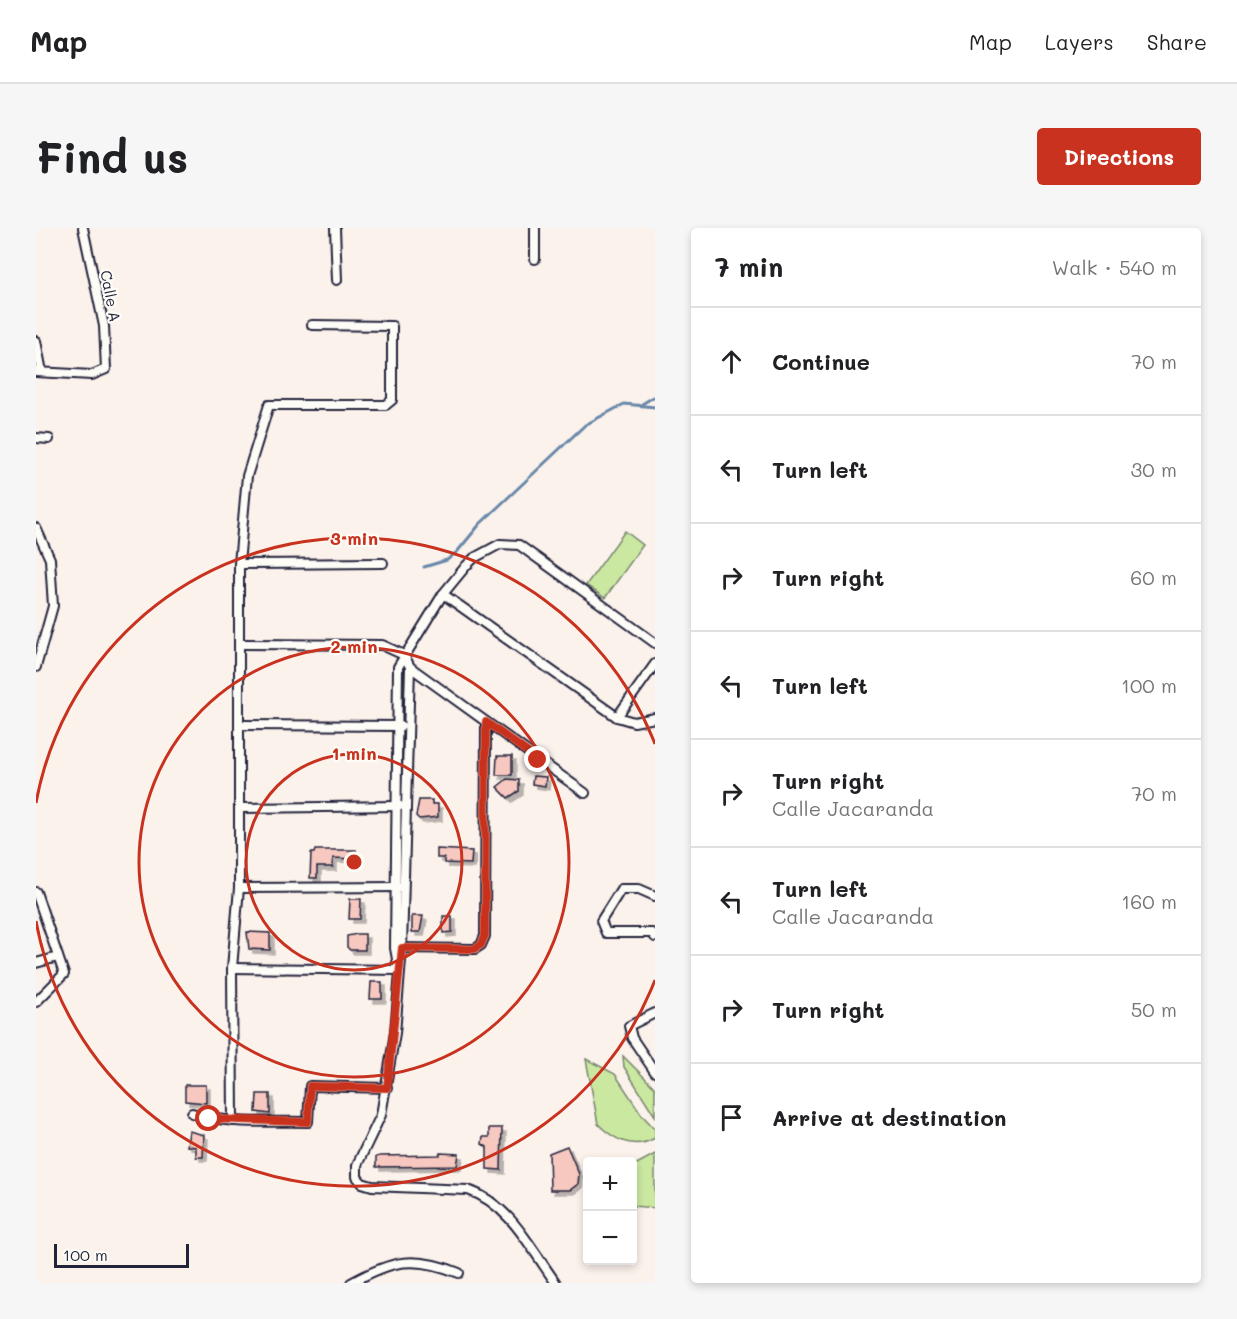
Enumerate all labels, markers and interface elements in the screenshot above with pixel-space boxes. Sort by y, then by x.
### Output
text: Map [30,23,87,59]
text: Map [969,28,1012,55]
text: Layers [1045,28,1114,55]
text: Share [1147,28,1207,55]
button: Directions [1037,128,1201,185]
text: Find us [36,129,188,184]
text: 7 min [715,250,783,284]
text: Walk · 540 m [1052,254,1177,280]
street label: Calle A [96,269,126,323]
icon: ahead [715,345,748,378]
text: Continue [772,347,870,376]
text: 70 m [1131,348,1177,374]
icon: left [715,453,748,486]
text: Turn left [772,455,868,484]
text: 30 m [1131,456,1177,482]
text: 3 min [330,526,378,550]
icon: right [715,561,748,594]
text: Turn right [772,563,884,592]
text: 60 m [1130,564,1177,590]
text: 2 min [330,634,378,658]
icon: left [715,669,748,702]
text: Turn left [772,671,868,700]
text: 100 m [1121,672,1177,698]
text: 1 min [331,741,377,765]
route end [524,746,550,772]
text: Turn right [772,766,884,795]
icon: right [715,777,748,810]
text: 70 m [1131,780,1177,806]
text: Calle Jacaranda [772,795,934,821]
centre of rings [344,852,364,872]
text: Turn left [772,874,868,903]
icon: left [715,885,748,918]
text: 160 m [1121,888,1177,914]
text: Calle Jacaranda [772,903,934,929]
icon: right [715,993,748,1026]
text: Turn right [772,995,884,1024]
text: 50 m [1131,996,1177,1022]
icon: arrive [715,1101,748,1134]
text: Arrive at destination [772,1103,1007,1132]
route start [195,1105,221,1131]
map controls [583,1157,637,1265]
button: + [583,1157,637,1211]
button: − [583,1211,637,1265]
scale bar [54,1241,189,1268]
text: 100 m [63,1244,108,1265]

